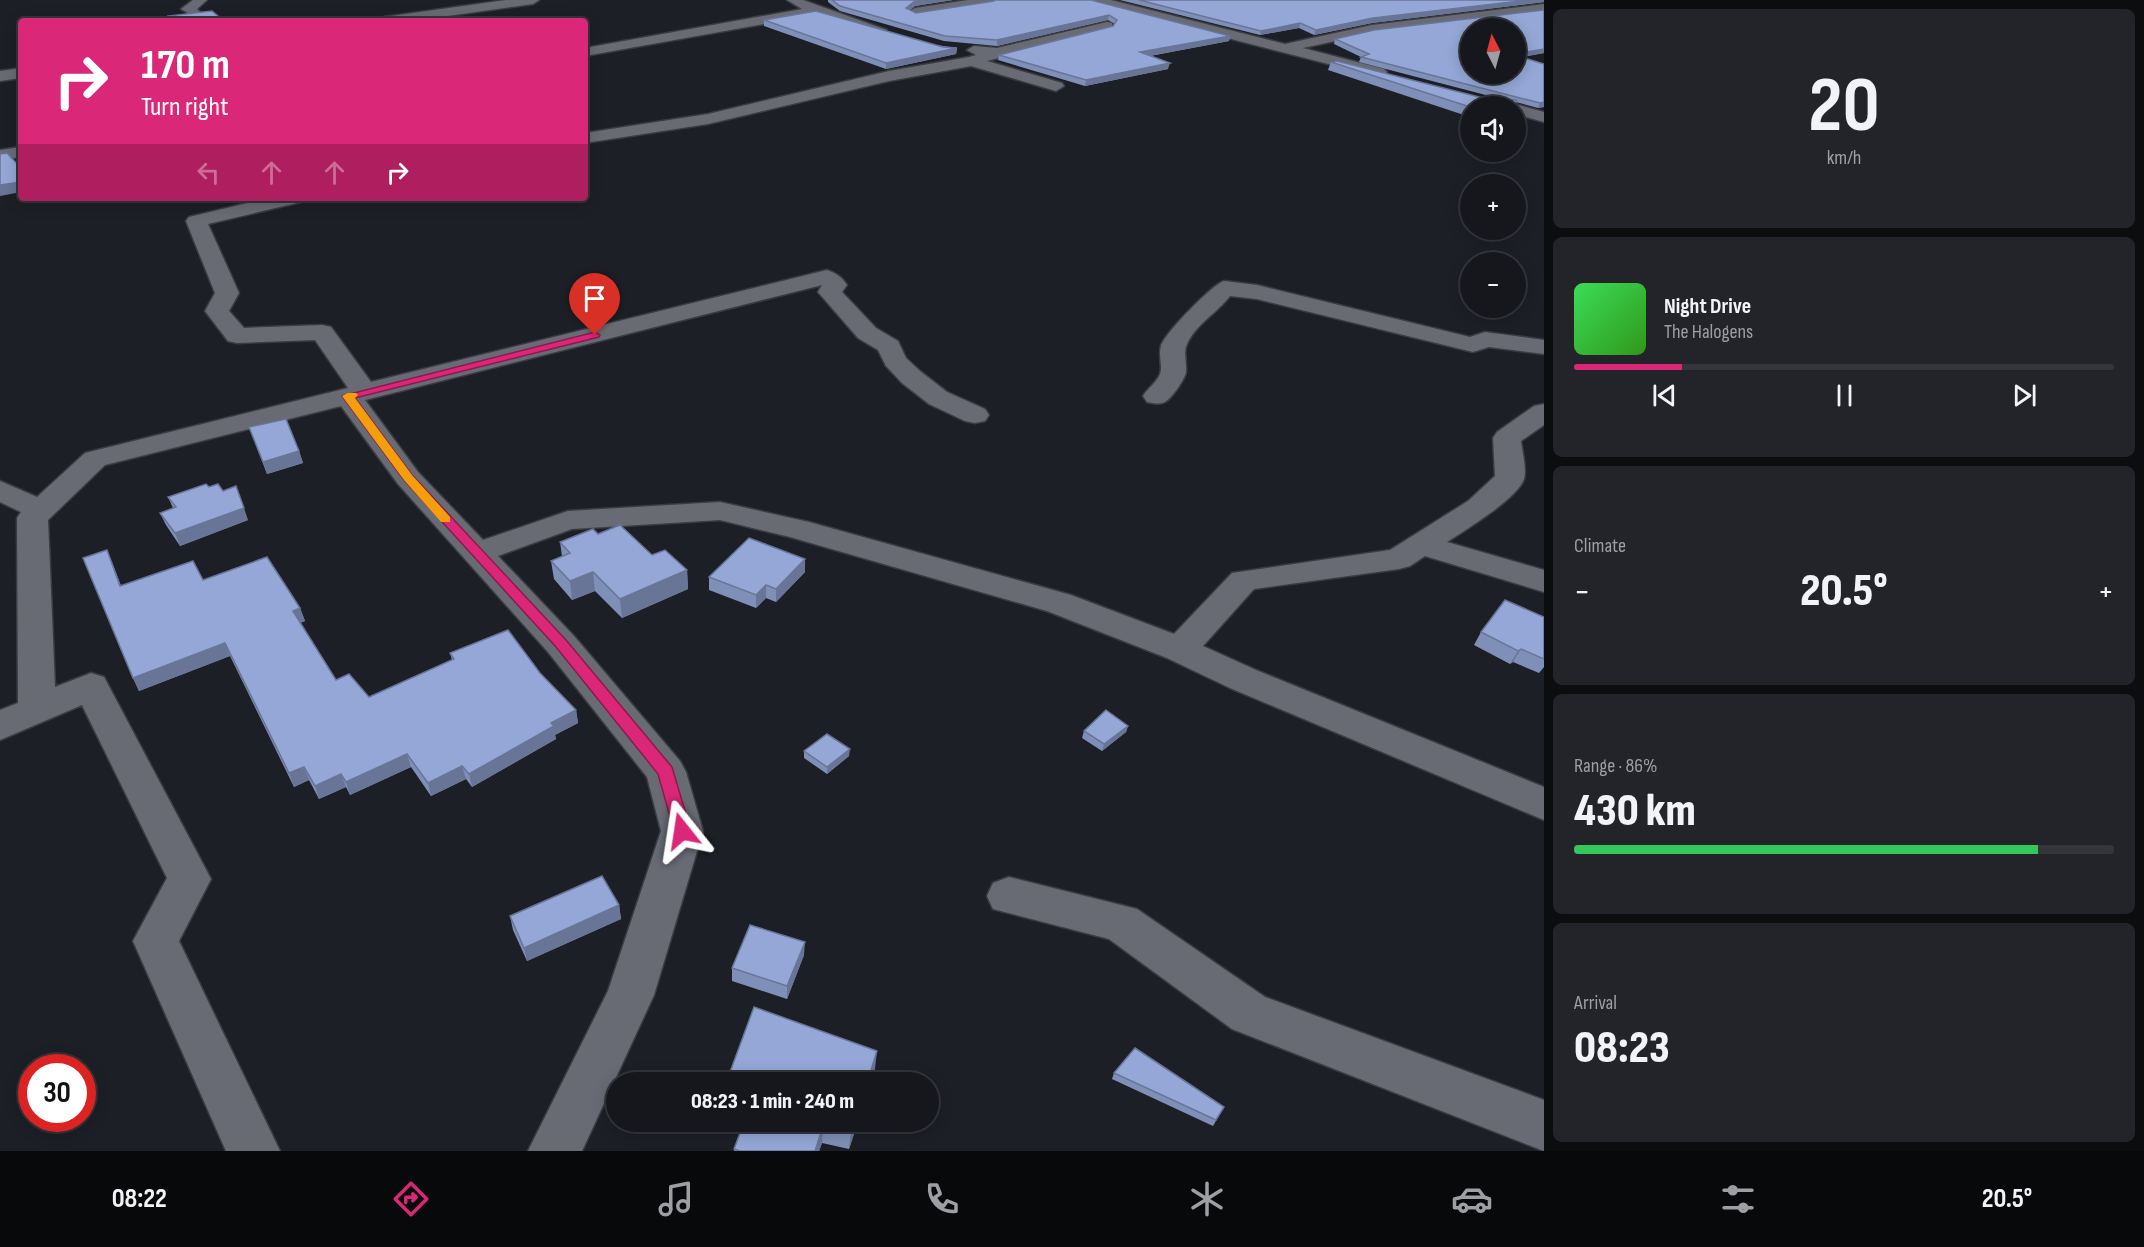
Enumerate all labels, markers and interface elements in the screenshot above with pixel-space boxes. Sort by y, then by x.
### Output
north arrow [1460,18,1526,84]
map controls [1460,18,1526,318]
text: 170 m [141,40,230,91]
icon: right [42,42,120,120]
text: 20 [1808,60,1880,153]
text: Turn right [141,91,228,123]
button: sound [1460,96,1526,162]
text: km/h [1827,146,1861,170]
icon: left [192,156,225,189]
icon: ahead [255,156,288,189]
icon: ahead [318,156,351,189]
icon: right [381,156,414,189]
button: + [1460,174,1526,240]
button: − [1460,252,1526,318]
pin [569,273,620,335]
icon: arrive [578,282,611,315]
text: Night Drive [1664,293,1751,320]
text: The Halogens [1664,320,1753,344]
icon: previous [1648,379,1681,412]
icon: pause [1828,379,1861,412]
icon: next [2008,379,2041,412]
text: Climate [1574,534,1626,558]
text: 20.5° [1800,564,1888,619]
text: − [1574,572,1590,612]
text: + [2098,572,2114,612]
text: Range · 86% [1574,754,1658,778]
text: 430 km [1574,784,1696,839]
position arrow [650,799,714,863]
text: Arrival [1574,991,1617,1015]
text: 08:23 [1574,1021,1670,1076]
speed limit sign: 30 [18,1054,96,1132]
text: 08:23 · 1 min · 240 m [691,1088,854,1115]
icon: directions [390,1178,432,1220]
icon: music [655,1178,697,1220]
icon: phone [921,1178,963,1220]
icon: climate [1186,1178,1228,1220]
icon: car [1451,1178,1493,1220]
icon: filters [1717,1178,1759,1220]
text: 08:22 [112,1183,167,1215]
text: 20.5° [1982,1183,2032,1215]

